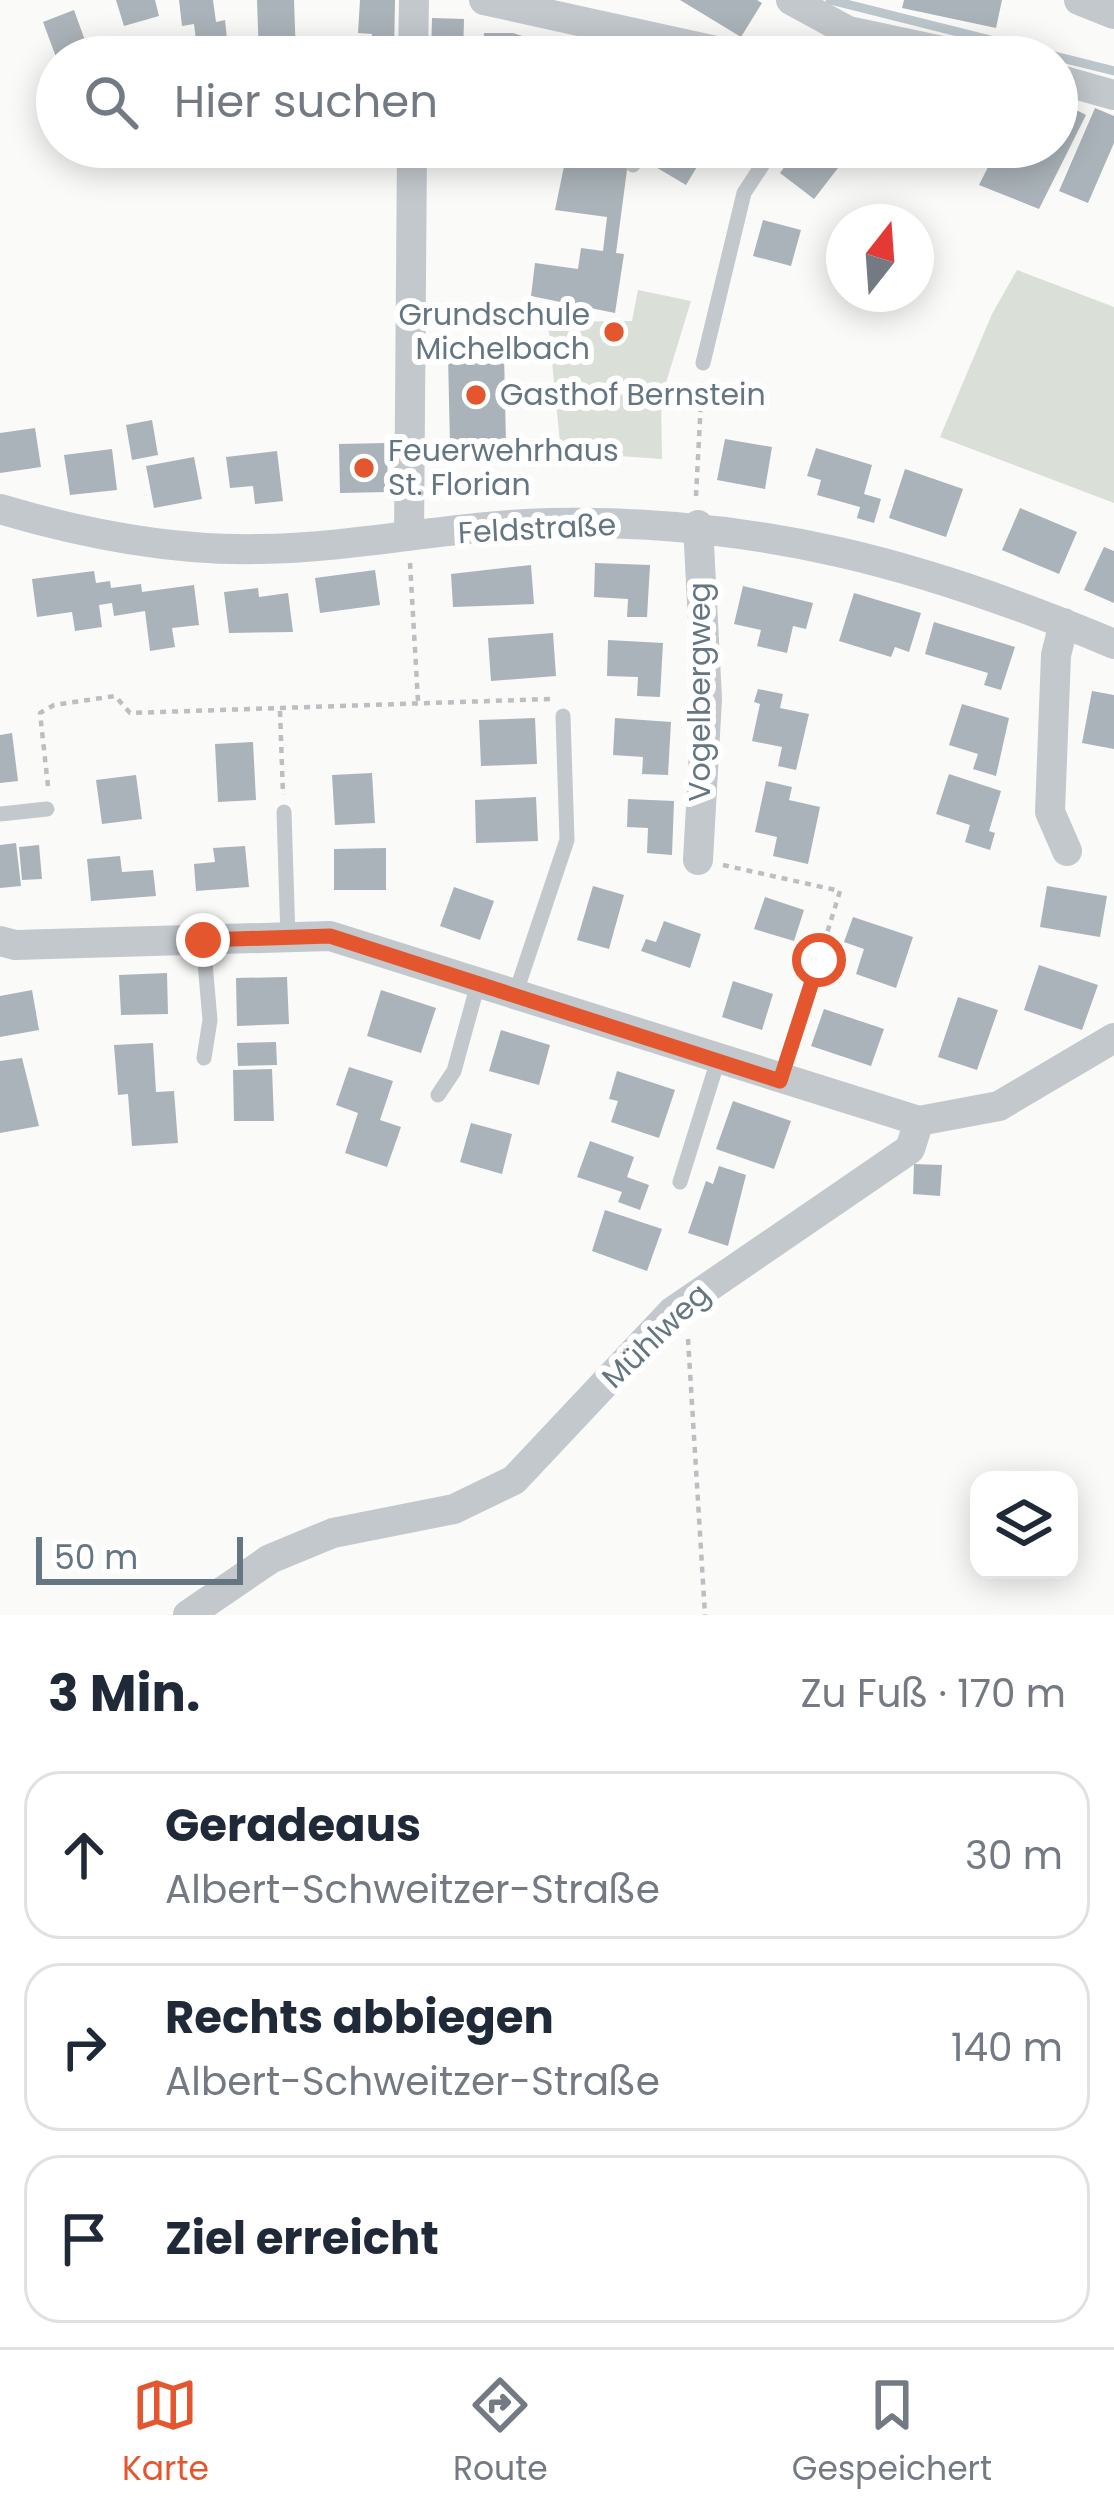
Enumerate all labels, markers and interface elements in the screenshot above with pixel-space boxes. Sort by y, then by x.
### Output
search box [36,36,1078,168]
icon: search [78,69,144,135]
text: Hier suchen [174,70,438,133]
north arrow [826,204,934,312]
place label: Grundschule Michelbach [399,293,590,370]
marker: Grundschule Michelbach [601,319,627,345]
place label: Gasthof Bernstein [500,373,766,416]
marker: Gasthof Bernstein [463,382,489,408]
place label: Feuerwehrhaus St. Florian [388,429,619,506]
marker: Feuerwehrhaus St. Florian [351,455,377,481]
street label: Feldstraße [457,503,617,554]
street label: Vogelbergweg [678,582,721,802]
route end [176,913,230,967]
route start [792,933,846,987]
street label: Mühlweg [592,1273,719,1398]
map controls [970,1471,1078,1579]
button: layers [970,1471,1078,1579]
scale bar [36,1531,243,1584]
text: 50 m [54,1534,138,1581]
text: 3 Min. [48,1657,200,1729]
text: Zu Fuß · 170 m [800,1666,1066,1721]
text: Geradeaus [165,1794,421,1857]
icon: ahead [51,1822,117,1888]
text: 30 m [965,1828,1063,1883]
text: Albert-Schweitzer-Straße [165,1862,660,1917]
text: Rechts abbiegen [165,1986,554,2049]
icon: right [51,2014,117,2080]
text: 140 m [951,2020,1063,2075]
text: Albert-Schweitzer-Straße [165,2054,660,2109]
icon: arrive [51,2206,117,2272]
text: Ziel erreicht [165,2207,439,2270]
tab: Karte [122,2372,209,2494]
tab: Route [453,2372,548,2494]
tab: Gespeichert [792,2372,992,2494]

